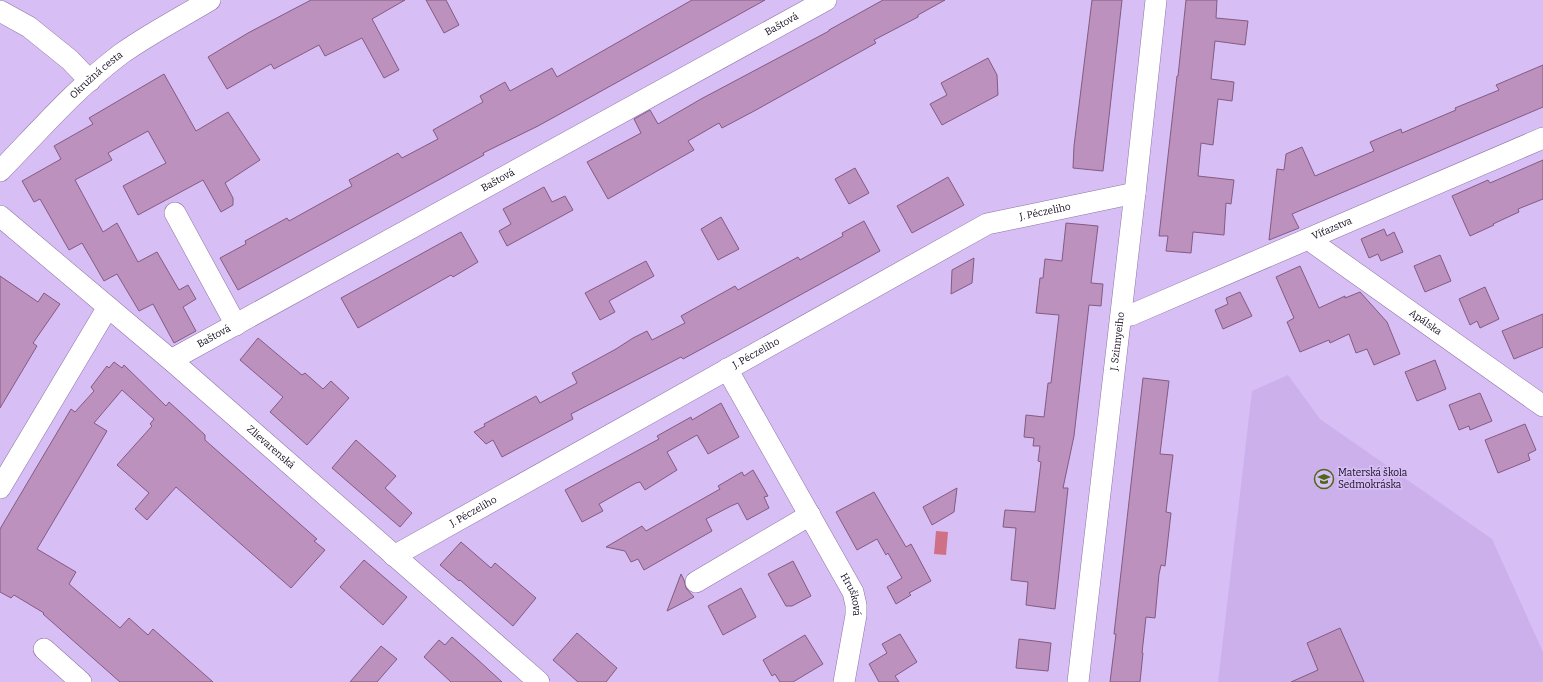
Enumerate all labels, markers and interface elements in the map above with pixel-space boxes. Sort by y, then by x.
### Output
street label: Baštová [763,10,801,38]
street label: Okružná cesta [67,49,126,101]
street label: Baštová [479,166,517,194]
street label: J. Péczeliho [1017,201,1072,223]
street label: Víťazstva [1310,215,1354,242]
street label: Apálska [1407,307,1444,338]
street label: J. Szinnyeiho [1108,311,1127,372]
street label: Baštová [195,322,233,350]
street label: J. Péczeliho [730,335,782,372]
street label: Zlievarenská [244,423,297,472]
place label: Materská škola Sedmokráska [1338,467,1408,491]
school or university icon: Materská škola Sedmokráska [1313,468,1335,490]
street label: J. Péczeliho [447,493,499,530]
street label: Hrušková [838,571,862,616]

